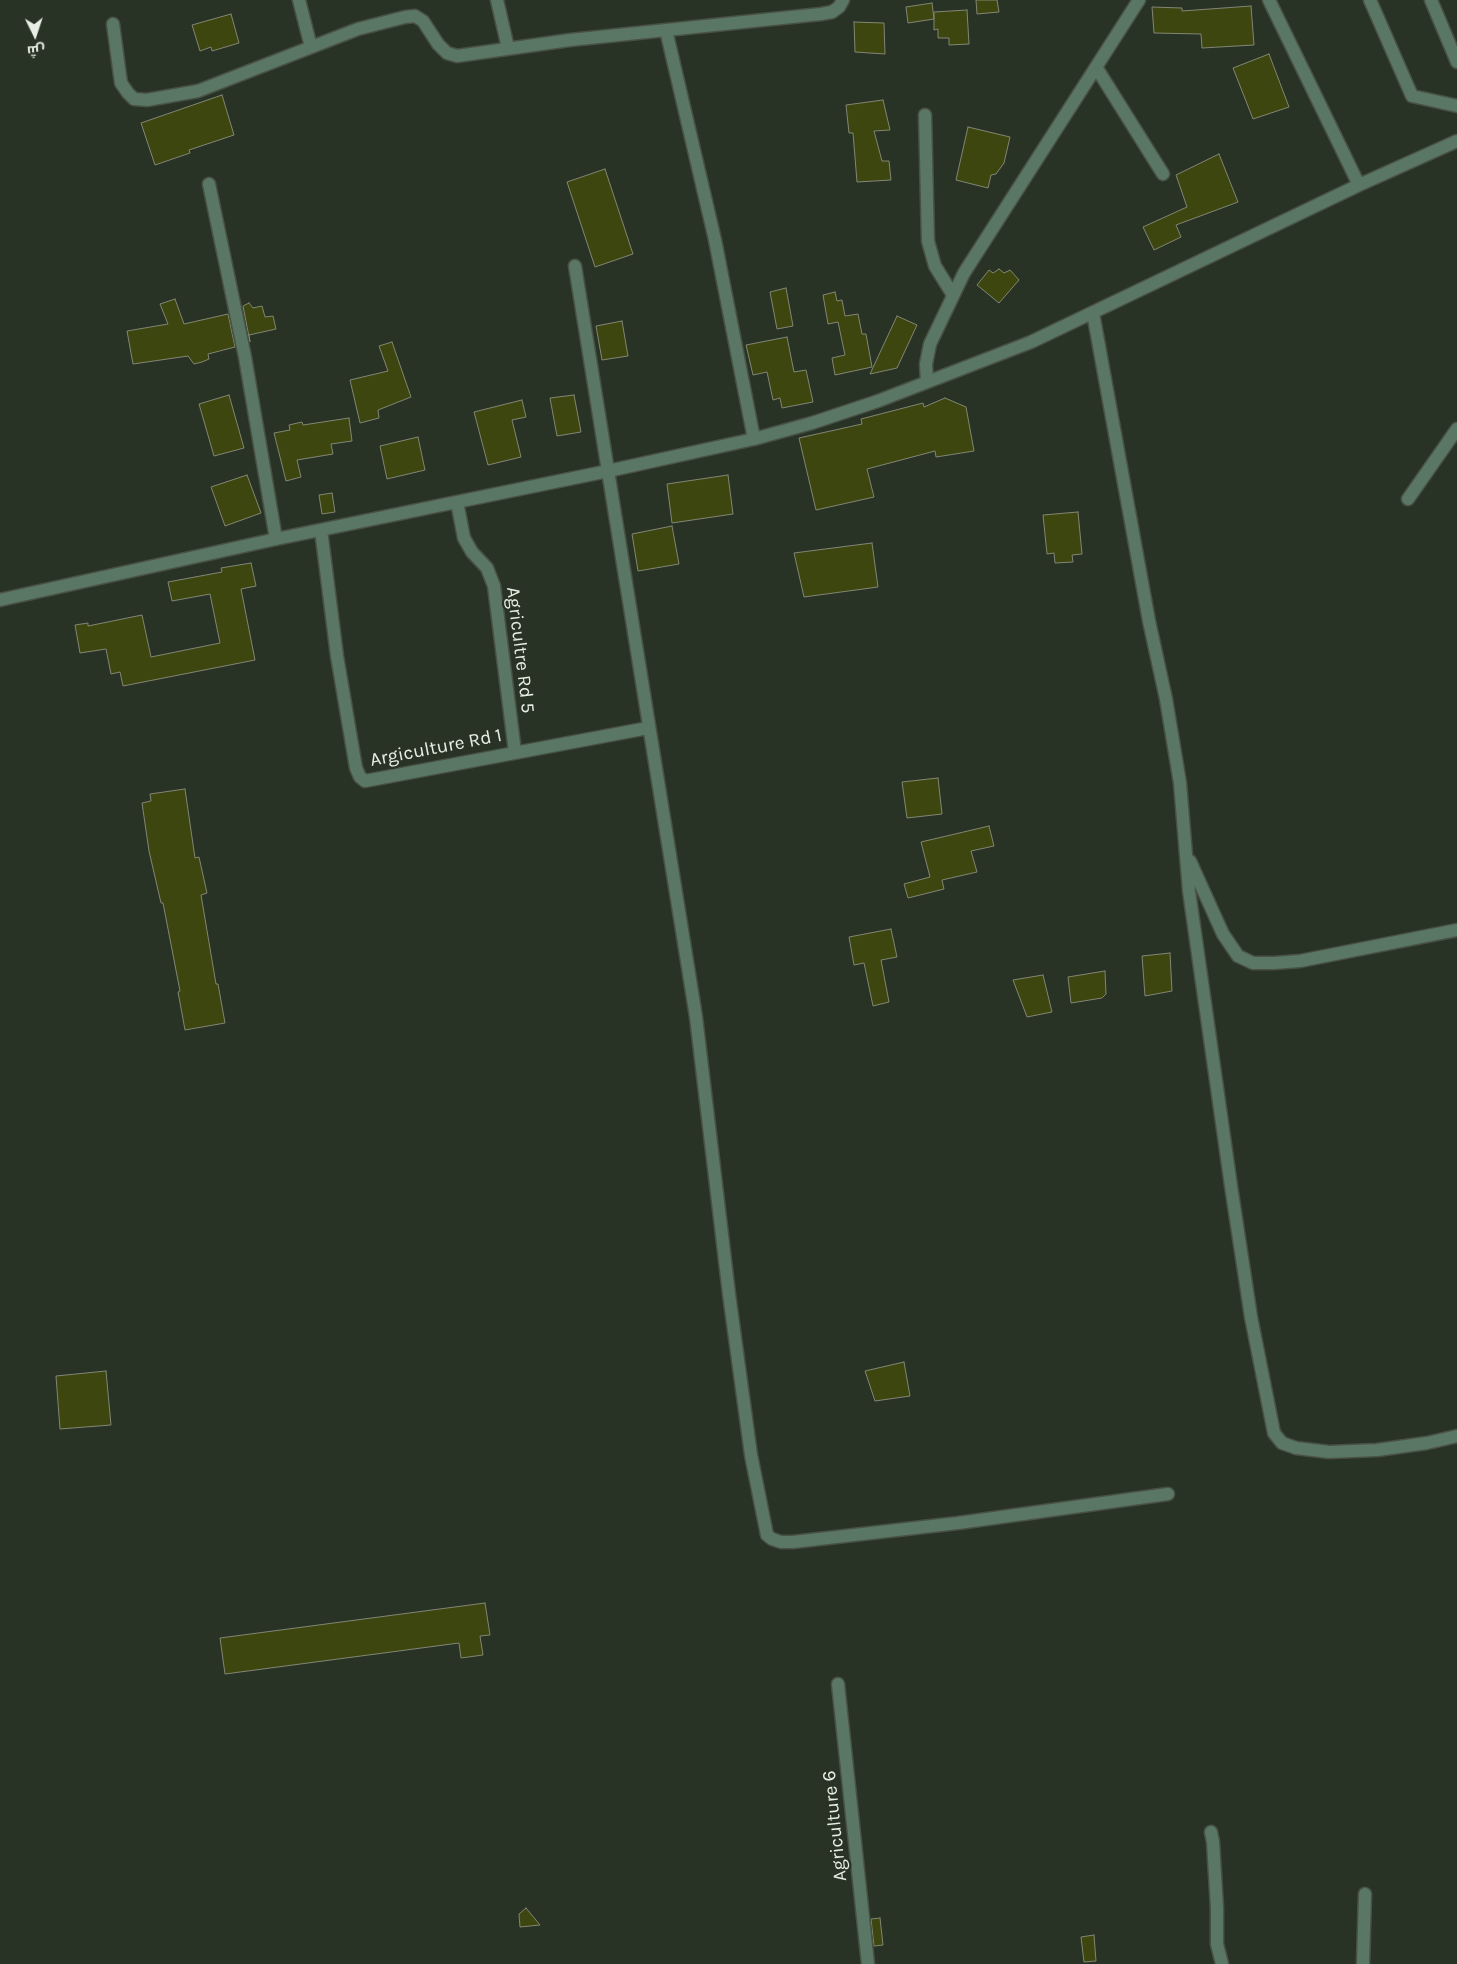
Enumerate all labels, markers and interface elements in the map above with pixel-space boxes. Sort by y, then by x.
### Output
north arrow [10,10,60,60]
text: ش [27,41,46,60]
street label: Agricultre Rd 5 [501,585,539,715]
street label: Argiculture Rd 1 [368,724,504,772]
street label: Agriculture 6 [818,1769,852,1883]

